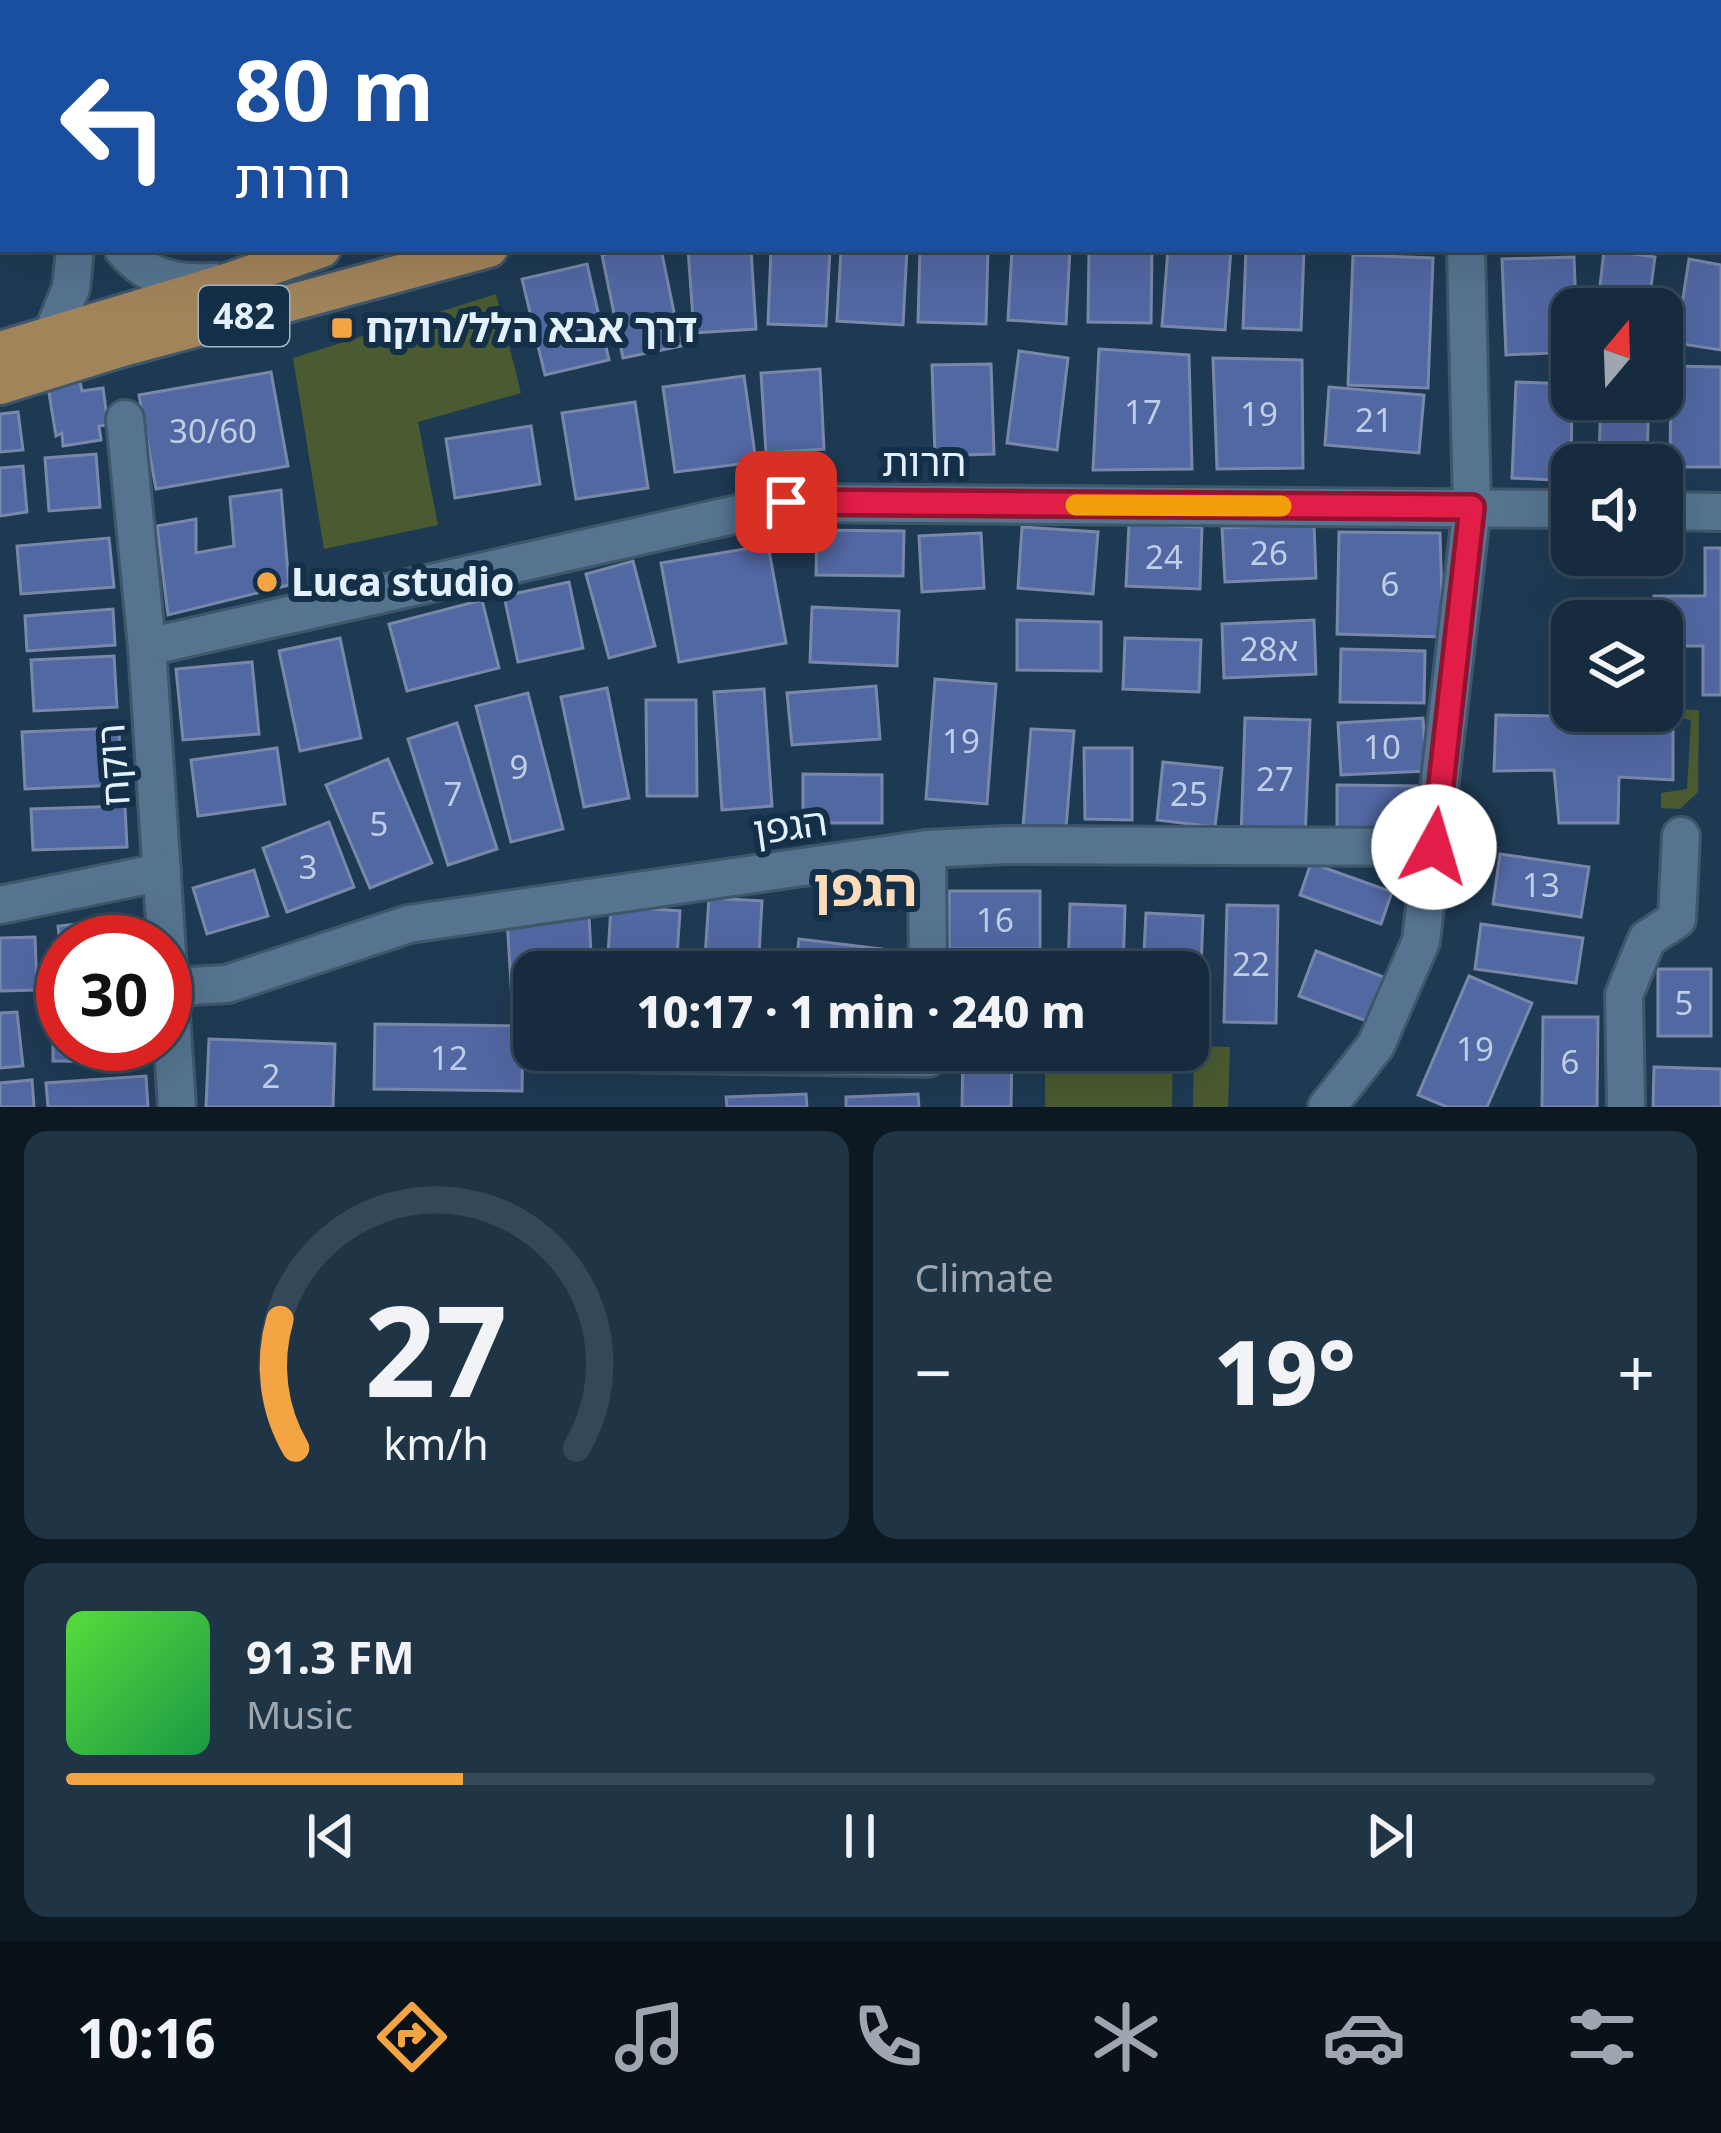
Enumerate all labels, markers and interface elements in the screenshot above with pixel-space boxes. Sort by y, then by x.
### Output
text: 80 m [234,31,434,146]
icon: left [36,48,192,204]
text: חרות [234,140,351,214]
road number: 482 [199,286,289,346]
north arrow [1551,288,1683,420]
map controls [1551,288,1683,732]
place label: דרך אבא הלל/רוקח [366,300,697,353]
marker: דרך אבא הלל/רוקח [329,315,355,341]
house number: 17 [1124,389,1162,434]
house number: 19 [1240,391,1278,436]
house number: 21 [1355,397,1393,442]
house number: 30/60 [169,408,257,453]
street label: חרות [882,434,966,487]
button: sound [1551,444,1683,576]
pin [735,451,837,553]
icon: arrive [753,469,819,535]
house number: 26 [1250,530,1288,575]
house number: 24 [1145,534,1183,579]
place label: Luca studio [291,554,514,607]
house number: 6 [1381,561,1399,606]
marker: Luca studio [254,569,280,595]
button: layers [1551,600,1683,732]
house number: 28א [1240,626,1298,671]
house number: 19 [942,718,980,763]
street label: רוקח [82,722,141,808]
house number: 10 [1363,724,1401,769]
house number: 9 [510,744,528,789]
house number: 27 [1256,756,1294,801]
house number: 7 [444,771,462,816]
house number: 25 [1170,771,1208,816]
position arrow [1371,784,1497,910]
street label: הגפן [749,793,830,856]
house number: 5 [370,801,388,846]
house number: 3 [299,844,317,889]
district label: הגפן [813,851,917,921]
house number: 13 [1522,862,1560,907]
house number: 16 [976,897,1014,942]
speed limit sign: 30 [36,915,192,1071]
house number: 22 [1232,941,1270,986]
text: 10:17 · 1 min · 240 m [636,980,1086,1041]
house number: 5 [1675,980,1693,1025]
house number: 19 [1456,1026,1494,1071]
house number: 12 [430,1035,468,1080]
house number: 6 [1561,1039,1579,1084]
house number: 2 [262,1053,280,1098]
text: Climate [915,1250,1054,1303]
text: 27 [365,1264,508,1434]
text: 19° [1214,1309,1356,1431]
text: − [915,1326,952,1416]
text: + [1617,1326,1655,1416]
text: km/h [384,1414,489,1473]
text: 91.3 FM [246,1626,415,1687]
text: Music [246,1687,353,1740]
icon: previous [298,1803,364,1869]
icon: pause [827,1803,893,1869]
icon: next [1357,1803,1423,1869]
icon: directions [370,1995,454,2079]
icon: music [608,1995,692,2079]
icon: phone [846,1995,930,2079]
icon: climate [1084,1995,1168,2079]
icon: car [1322,1995,1406,2079]
icon: filters [1560,1995,1644,2079]
text: 10:16 [77,2000,216,2074]

